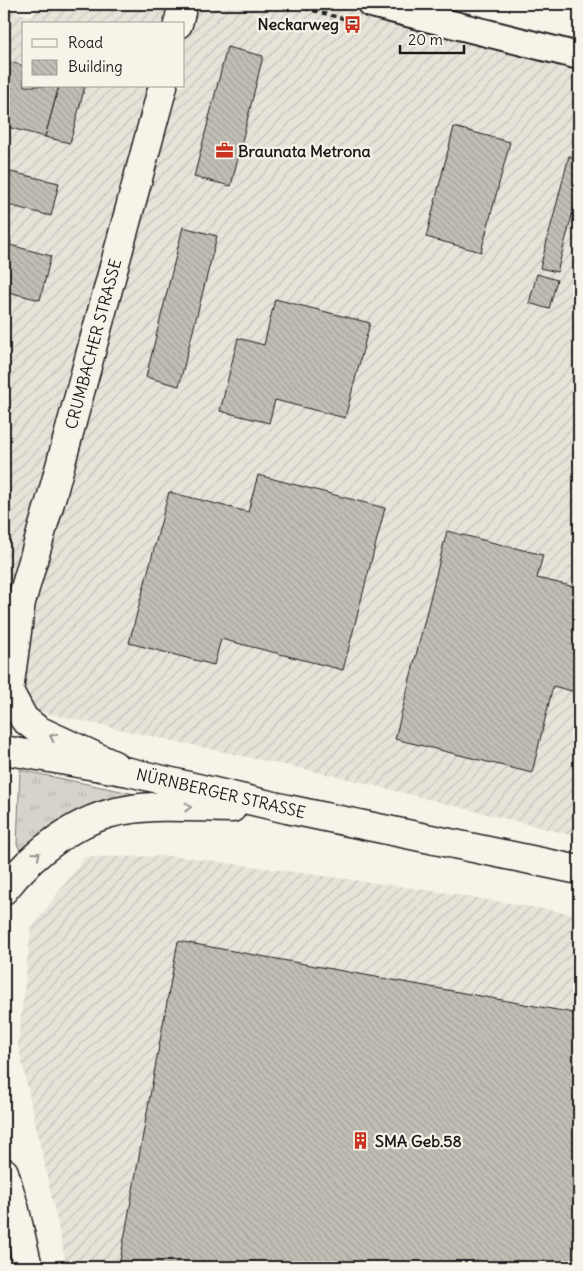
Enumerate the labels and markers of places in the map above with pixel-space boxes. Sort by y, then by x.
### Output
place label: Neckarweg [257,14,339,35]
bus stop icon: Neckarweg [343,14,363,34]
office icon: Braunata Metrona [214,141,234,161]
place label: Braunata Metrona [238,141,371,161]
building icon: SMA Geb.58 [351,1131,371,1151]
place label: SMA Geb.58 [375,1131,462,1151]

